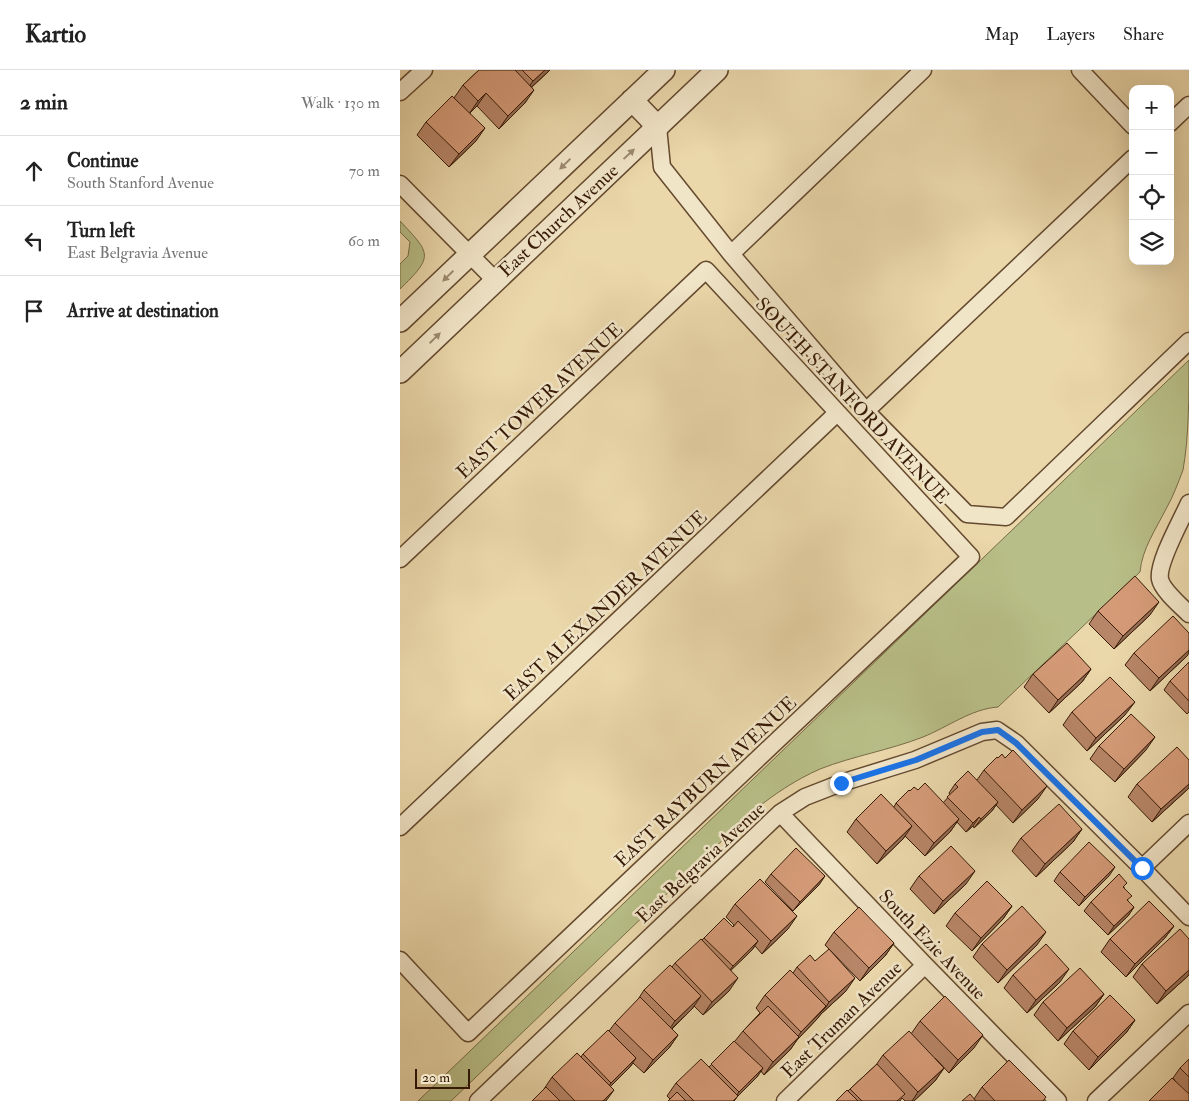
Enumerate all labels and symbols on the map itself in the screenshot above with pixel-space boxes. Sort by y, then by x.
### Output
one-way arrow [623,148,635,160]
one-way arrow [560,158,572,170]
street label: East Church Avenue [494,159,624,282]
one-way arrow [442,270,454,282]
street label: SOUTH STANFORD AVENUE [750,292,955,509]
street label: EAST TOWER AVENUE [452,317,628,484]
one-way arrow [429,332,441,344]
street label: EAST ALEXANDER AVENUE [499,505,712,706]
street label: EAST RAYBURN AVENUE [610,691,802,872]
route end [830,772,853,795]
street label: East Belgravia Avenue [631,797,770,929]
route start [1131,857,1154,880]
street label: South Ezie Avenue [873,884,991,1005]
street label: East Truman Avenue [776,956,907,1083]
scale bar [415,1066,470,1089]

